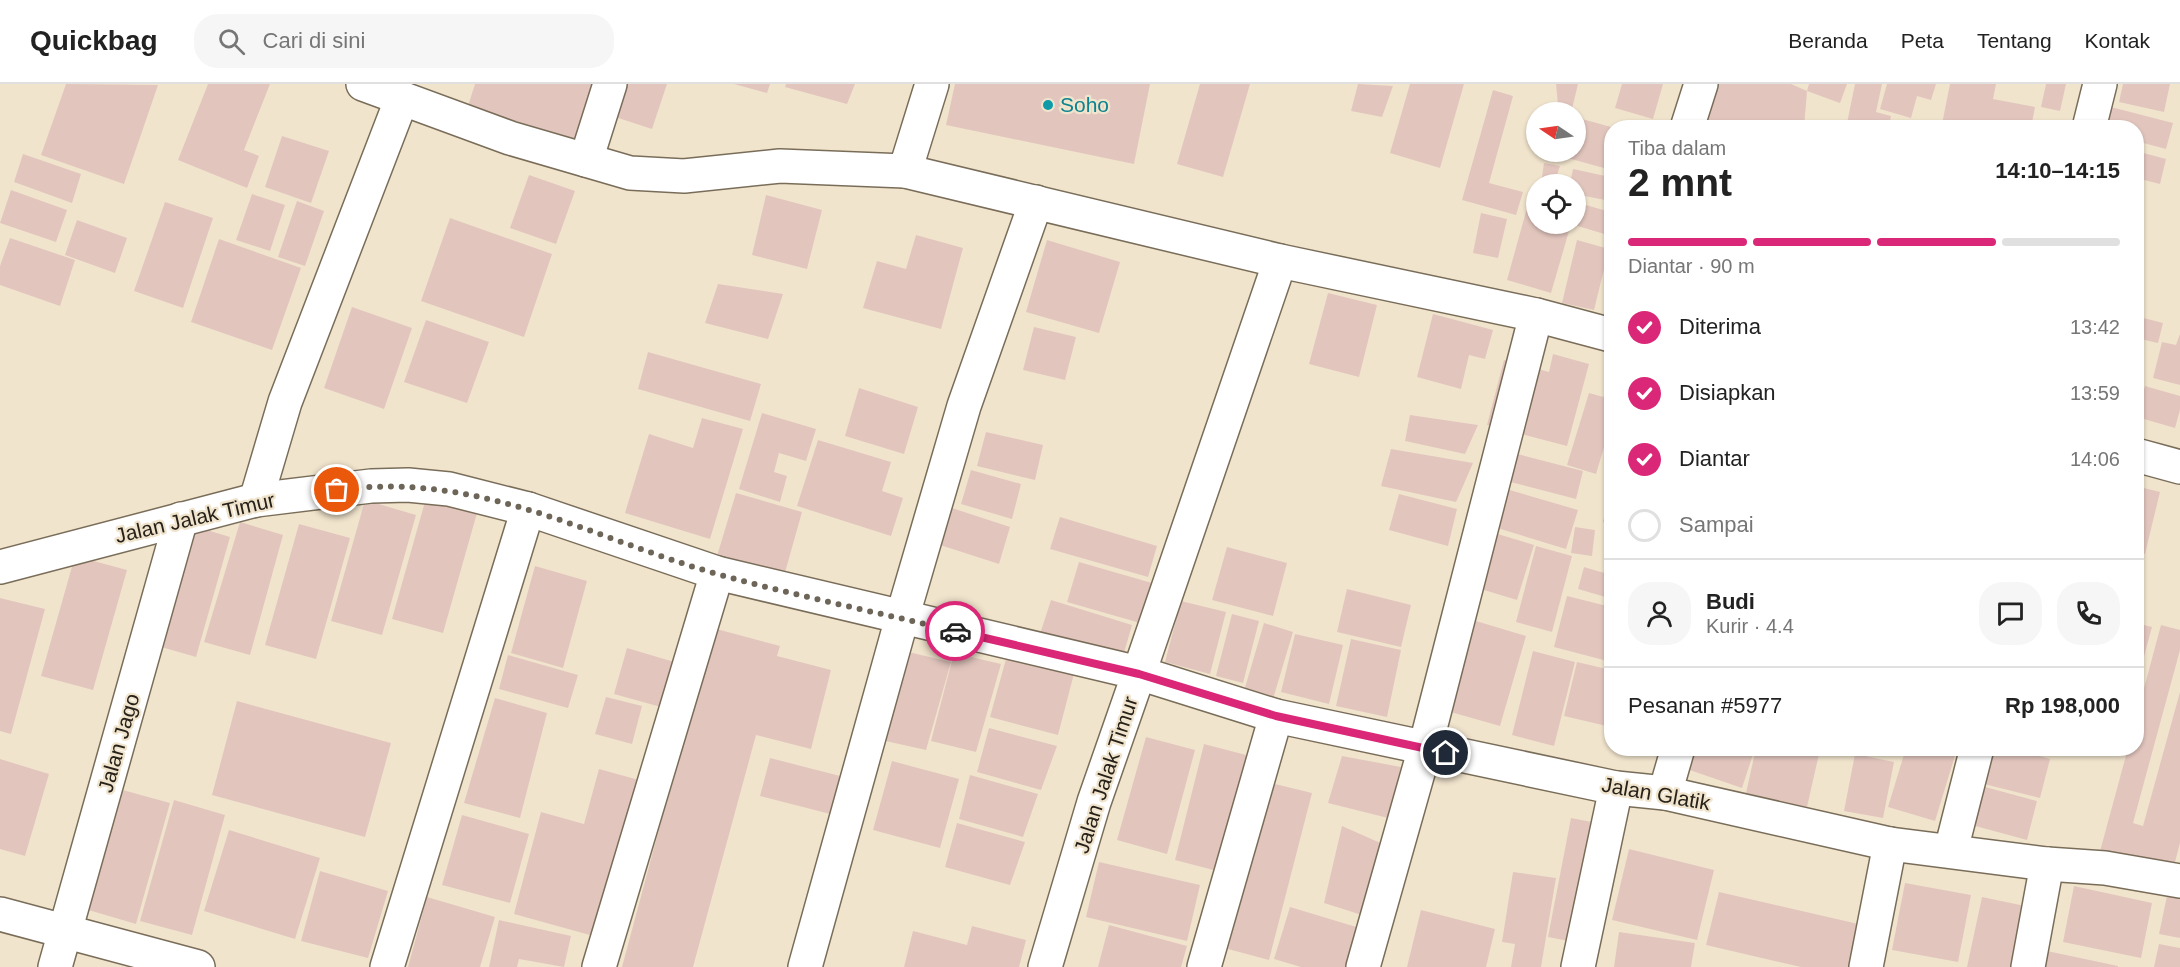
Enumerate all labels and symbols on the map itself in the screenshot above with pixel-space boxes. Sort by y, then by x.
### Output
place label: Soho [1060,93,1109,116]
marker: Soho [1041,98,1055,112]
north arrow [1526,102,1586,162]
pin [311,464,362,515]
street label: Jalan Jalak Timur [113,488,277,547]
courier [925,601,985,661]
street label: Jalan Jago [93,691,144,795]
street label: Jalan Jalak Timur [1069,694,1142,856]
pin [1420,727,1471,778]
street label: Jalan Glatik [1600,773,1713,814]

